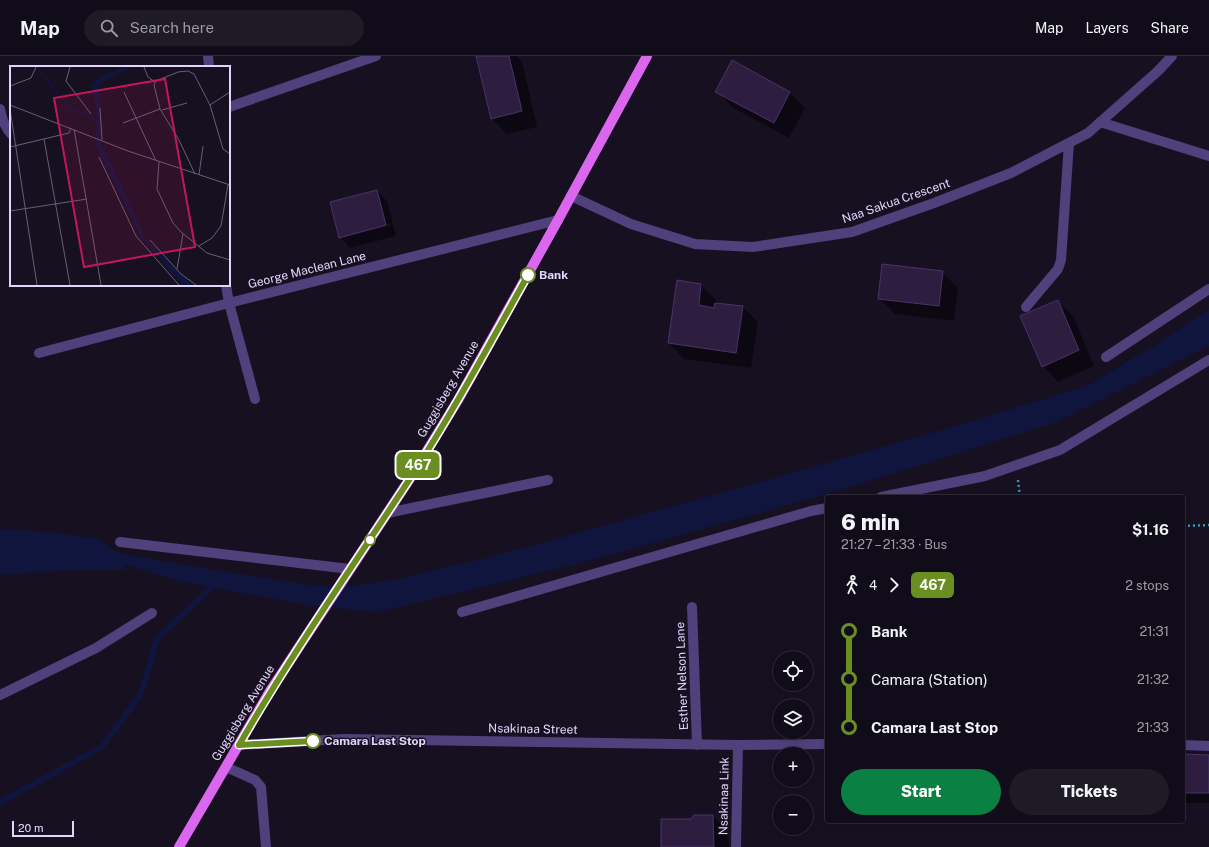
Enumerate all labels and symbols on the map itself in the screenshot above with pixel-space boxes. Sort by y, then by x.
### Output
inset map [10,66,230,286]
street label: Naa Sakua Crescent [840,176,952,226]
street label: George Maclean Lane [247,249,368,291]
marker: Bank [520,267,536,283]
place label: Bank [539,268,568,282]
street label: Guggisberg Avenue [415,338,482,440]
line badge: 467 [395,452,441,478]
unlabelled marker [364,534,376,546]
street label: Esther Nelson Lane [673,621,691,730]
street label: Guggisberg Avenue [209,662,277,764]
street label: Nsakinaa Street [488,721,578,737]
marker: Camara Last Stop [305,733,321,749]
place label: Camara Last Stop [324,734,426,748]
street label: Nsakinaa Link [716,756,732,835]
scale bar [12,819,74,838]

